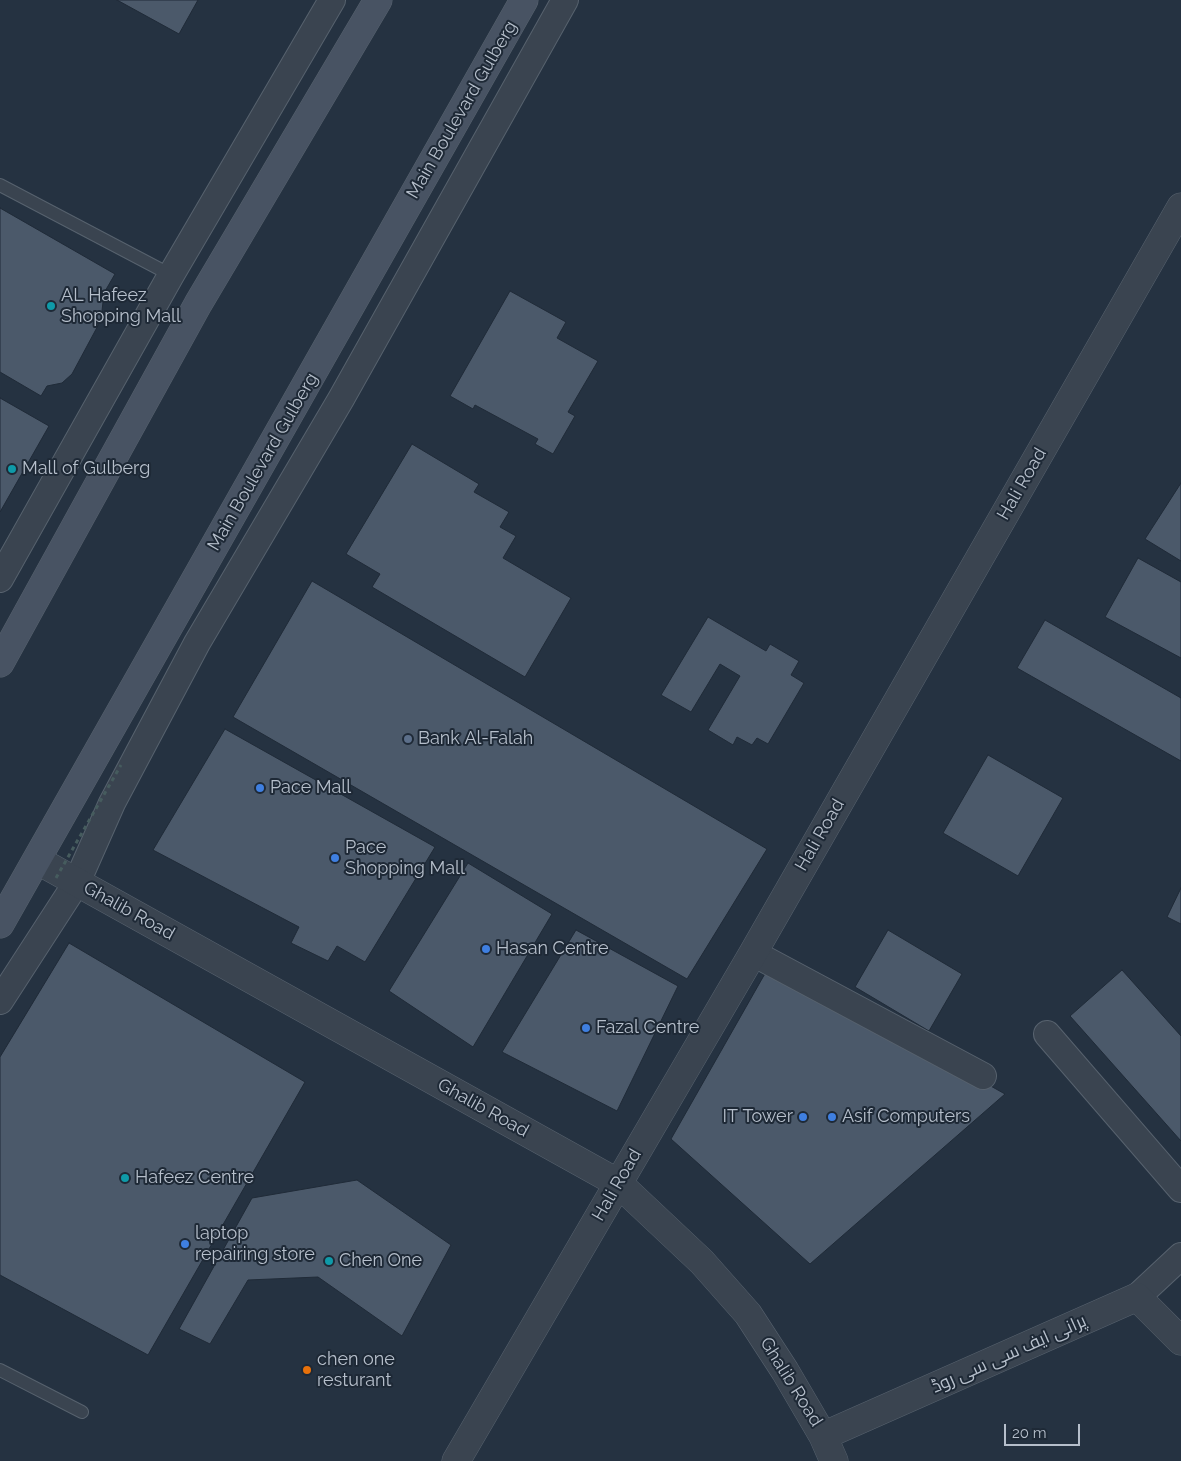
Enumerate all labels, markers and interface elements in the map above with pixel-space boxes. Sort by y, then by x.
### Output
street label: Main Boulevard Gulberg [402,17,522,203]
place label: AL Hafeez Shopping Mall [61,285,181,328]
marker: AL Hafeez Shopping Mall [45,300,57,312]
street label: Main Boulevard Gulberg [203,369,323,555]
street label: Hali Road [993,444,1051,524]
place label: Mall of Gulberg [22,458,150,480]
marker: Mall of Gulberg [6,463,18,475]
place label: Bank Al-Falah [418,728,533,750]
marker: Bank Al-Falah [402,733,414,745]
place label: Pace Mall [270,777,351,799]
marker: Pace Mall [254,782,266,794]
street label: Hali Road [791,795,849,875]
place label: Pace Shopping Mall [345,837,465,880]
marker: Pace Shopping Mall [329,852,341,864]
street label: Ghalib Road [80,877,178,945]
place label: Hasan Centre [496,938,609,960]
marker: Hasan Centre [480,943,492,955]
place label: Fazal Centre [596,1017,699,1039]
marker: Fazal Centre [580,1022,592,1034]
street label: Ghalib Road [434,1074,532,1142]
place label: IT Tower [722,1106,793,1128]
place label: Asif Computers [842,1106,970,1128]
marker: IT Tower [797,1111,809,1123]
marker: Asif Computers [826,1111,838,1123]
street label: Hali Road [588,1145,646,1225]
place label: Hafeez Centre [135,1167,254,1189]
marker: Hafeez Centre [119,1172,131,1184]
place label: laptop repairing store [195,1223,315,1266]
marker: laptop repairing store [179,1238,191,1250]
place label: Chen One [339,1250,422,1272]
marker: Chen One [323,1255,335,1267]
street label: پرانی ایف سی سی روڈ [928,1310,1090,1398]
street label: Ghalib Road [755,1334,827,1430]
place label: chen one resturant [317,1349,395,1392]
marker: chen one resturant [301,1364,313,1376]
scale bar [1006,1414,1082,1446]
text: 20 m [1012,1424,1047,1442]

